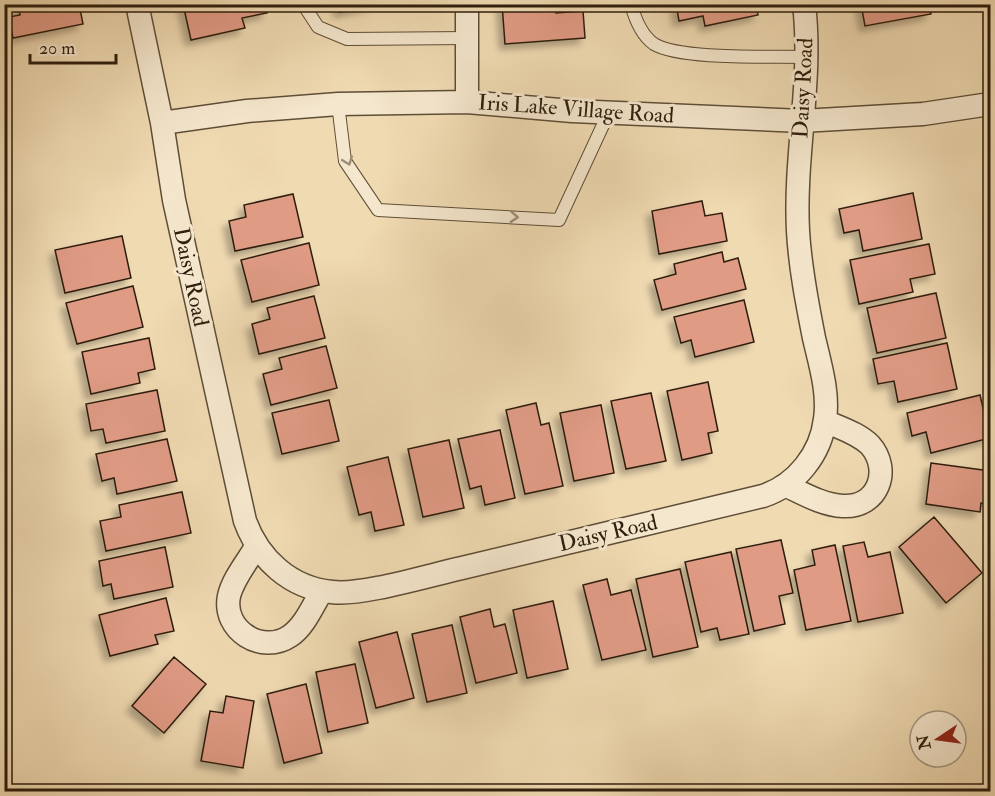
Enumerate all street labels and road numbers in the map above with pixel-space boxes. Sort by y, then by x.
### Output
street label: Daisy Road [786,37,820,139]
street label: Iris Lake Village Road [477,88,675,130]
street label: Daisy Road [167,225,215,329]
street label: Daisy Road [556,508,660,558]

